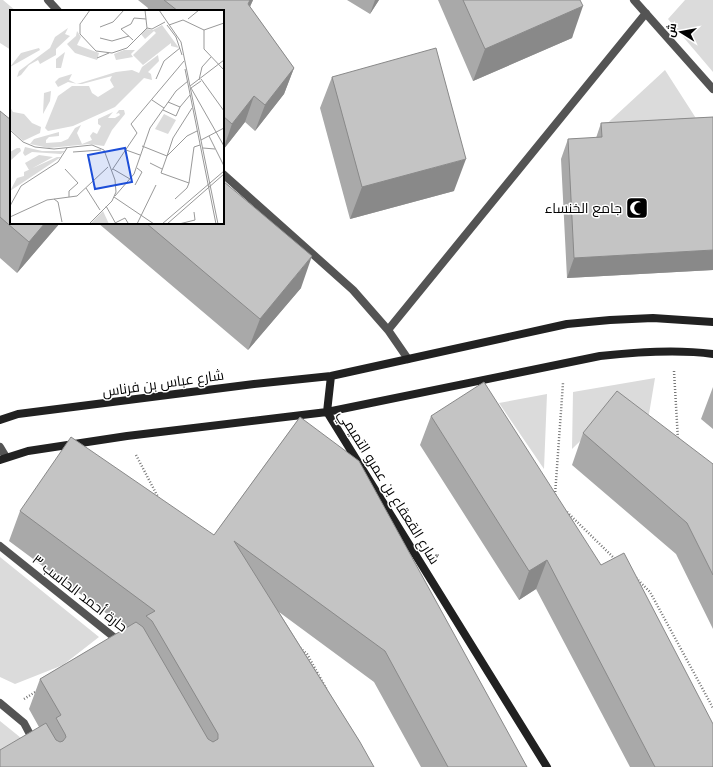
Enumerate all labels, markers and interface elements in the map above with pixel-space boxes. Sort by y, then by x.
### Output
inset map [10,10,224,224]
north arrow [661,12,701,52]
text: ش [663,22,679,38]
mosque icon: جامع الخنساء [624,195,650,221]
place label: جامع الخنساء [545,199,622,217]
street label: شارع عباس بن فرناس [101,366,225,400]
street label: شارع القعقاع بن عمرو التميمي [332,407,444,569]
street label: حارة أحمد الحاسب ٣ [29,550,131,636]

